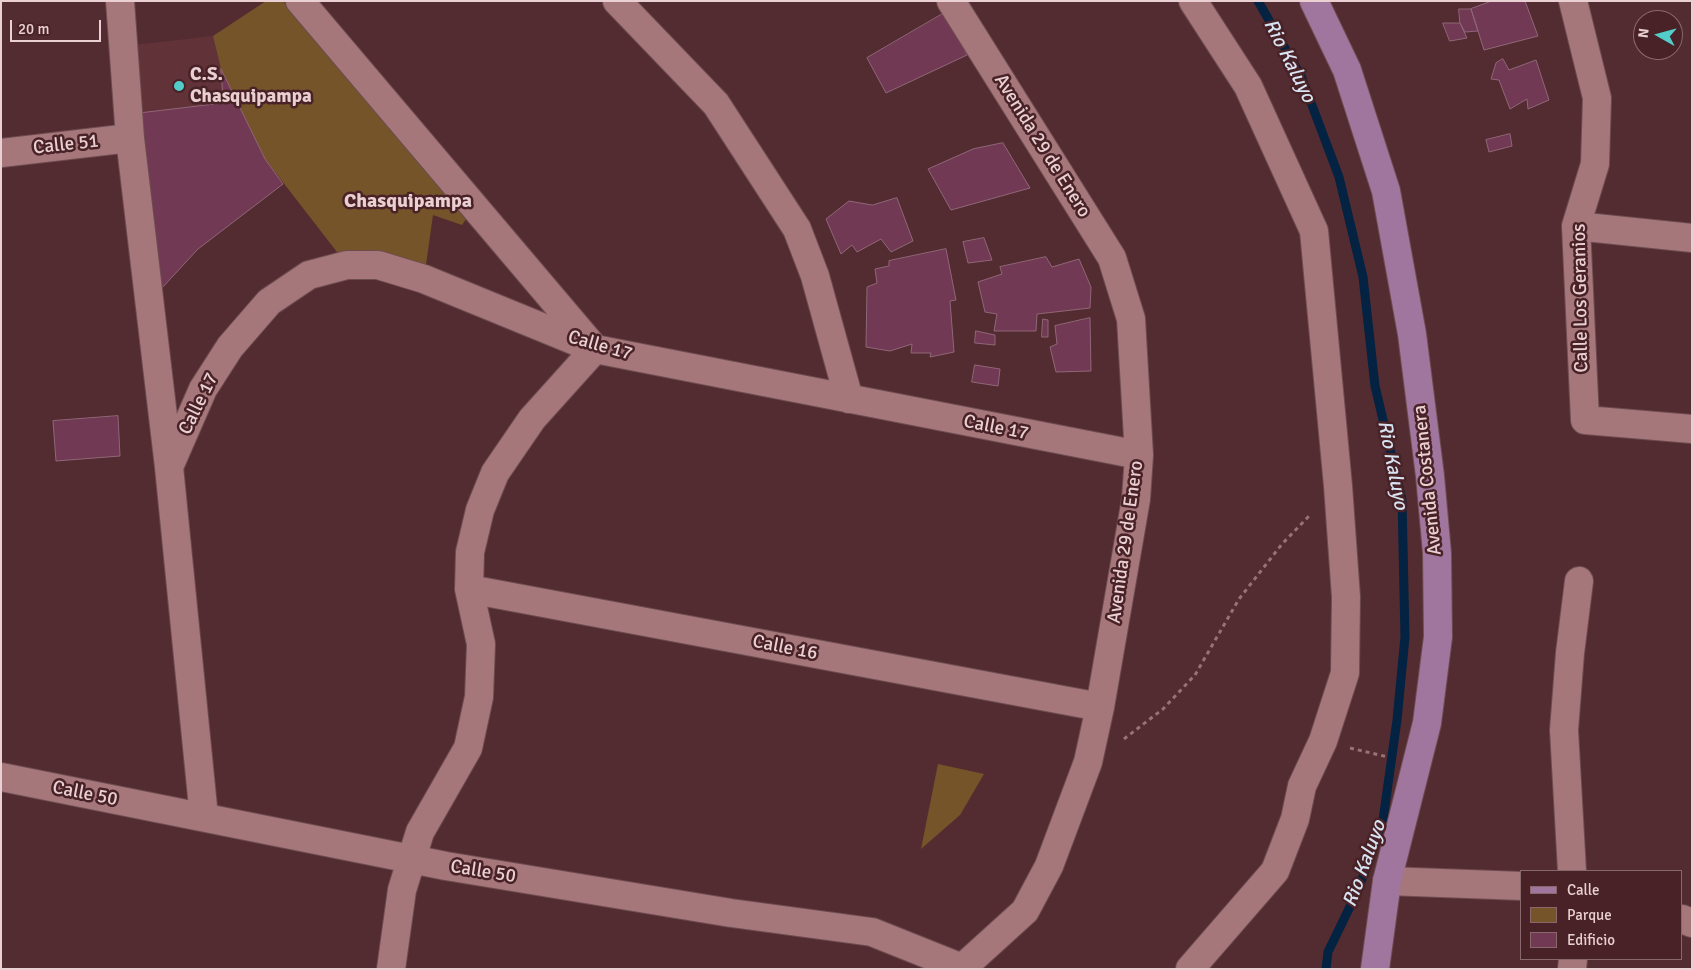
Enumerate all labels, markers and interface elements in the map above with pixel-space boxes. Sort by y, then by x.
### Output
scale bar [12,10,104,42]
north arrow [1633,10,1683,60]
water label: Rio Kaluyo [1258,15,1320,107]
text: 20 m [18,20,49,38]
text: N [1635,27,1653,39]
place label: C.S. Chasquipampa [190,64,312,108]
street label: Avenida 29 de Enero [989,70,1095,222]
marker: C.S. Chasquipampa [172,79,186,93]
street label: Calle 51 [32,130,100,160]
district label: Chasquipampa [344,190,472,214]
street label: Calle Los Geranios [1568,223,1594,373]
street label: Calle 17 [565,326,635,366]
street label: Calle 17 [174,369,224,439]
street label: Avenida Costanera [1409,404,1447,556]
street label: Calle 17 [961,411,1031,445]
water label: Rio Kaluyo [1372,418,1412,512]
street label: Avenida 29 de Enero [1103,459,1149,625]
street label: Calle 16 [750,631,820,665]
street label: Calle 50 [50,777,120,811]
water label: Rio Kaluyo [1338,817,1392,911]
street label: Calle 50 [449,856,517,888]
legend [1520,870,1683,960]
text: Calle [1567,881,1600,899]
text: Parque [1567,906,1612,924]
text: Edificio [1567,931,1615,949]

